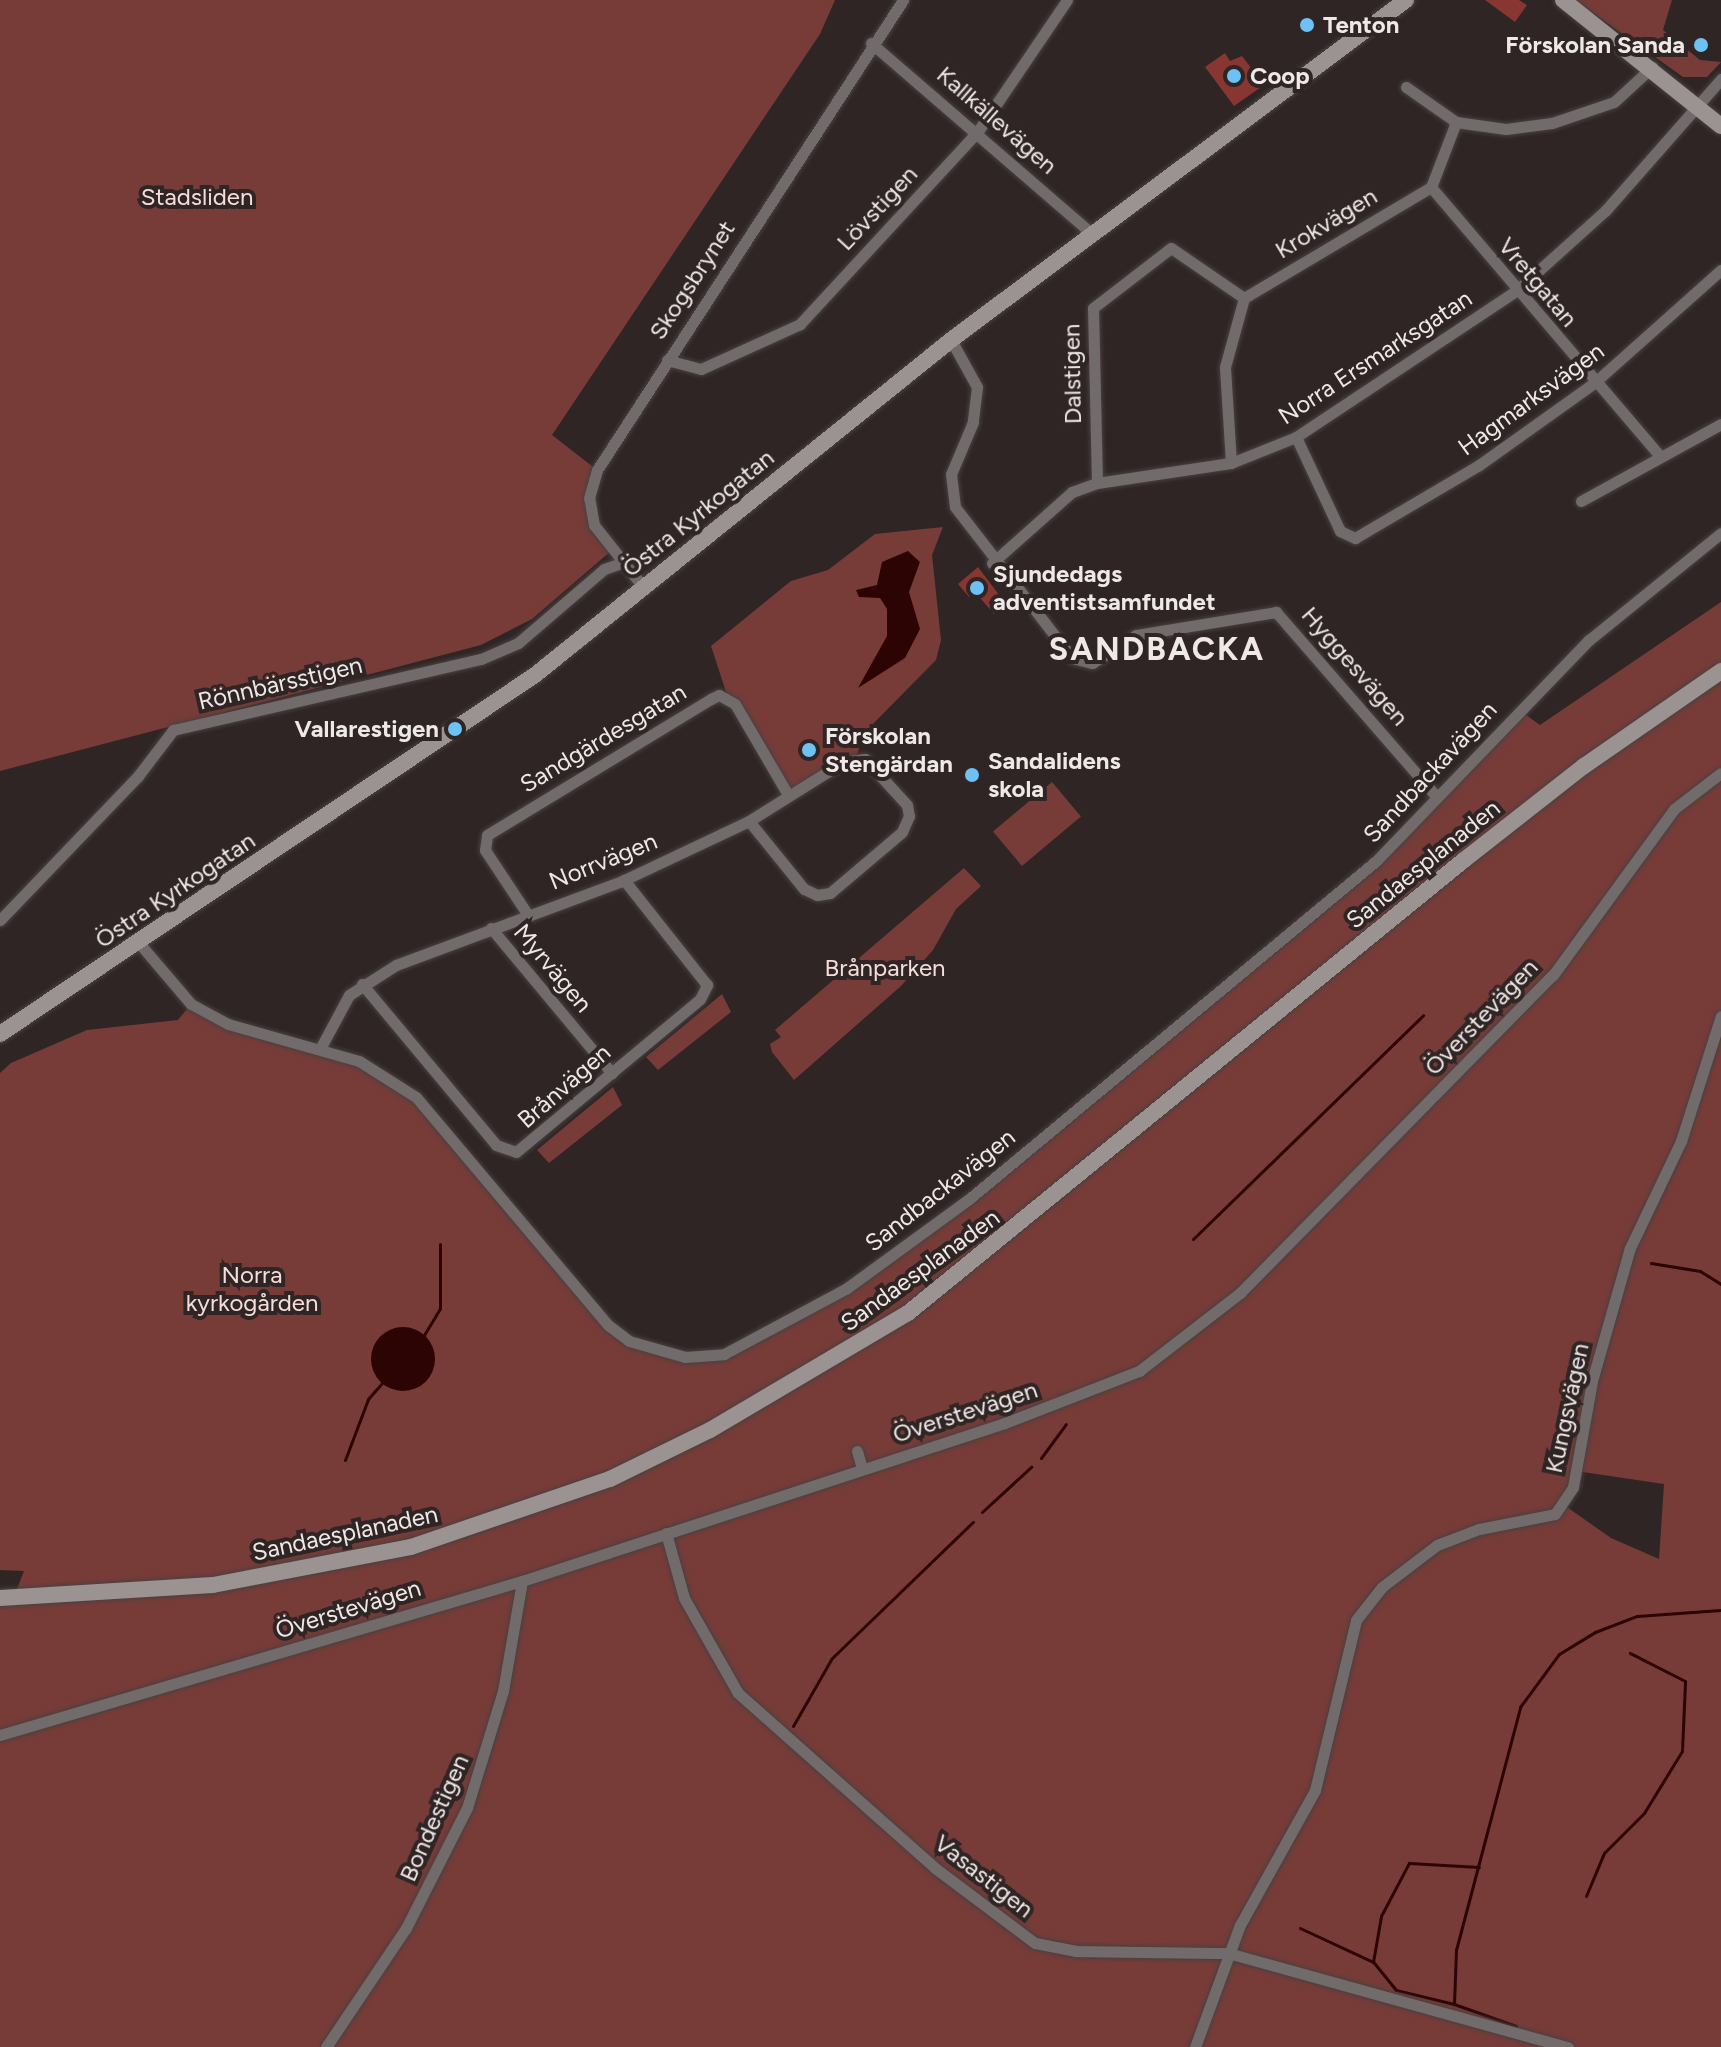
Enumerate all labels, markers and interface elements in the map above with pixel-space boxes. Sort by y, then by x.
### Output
place label: Tenton [1323,11,1399,39]
marker: Tenton [1298,16,1316,34]
place label: Förskolan Sanda [1505,31,1685,59]
marker: Förskolan Sanda [1692,36,1710,54]
street label: Kallkällevägen [931,60,1063,180]
place label: Coop [1250,62,1310,90]
marker: Coop [1225,67,1243,85]
street label: Lövstigen [831,160,923,256]
street label: Krokvägen [1270,181,1382,265]
park label: Stadsliden [141,183,253,211]
street label: Skogsbrynet [643,215,741,345]
street label: Vretgatan [1492,231,1584,333]
street label: Norra Ersmarksgatan [1273,284,1477,430]
street label: Dalstigen [1057,324,1087,424]
street label: Hagmarksvägen [1452,336,1610,462]
street label: Östra Kyrkogatan [616,443,780,583]
place label: Sjundedags adventistsamfundet [993,560,1216,616]
marker: Sjundedags adventistsamfundet [968,579,986,597]
street label: Hyggesvägen [1296,601,1414,731]
district label: SANDBACKA [1049,630,1265,668]
street label: Rönnbärsstigen [195,650,365,716]
street label: Sandgärdesgatan [515,677,691,799]
street label: Sandbackavägen [1357,695,1503,849]
place label: Vallarestigen [294,715,439,743]
marker: Vallarestigen [446,720,464,738]
place label: Förskolan Stengärdan [825,722,953,778]
marker: Förskolan Stengärdan [800,741,818,759]
place label: Sandalidens skola [988,747,1121,803]
marker: Sandalidens skola [963,766,981,784]
street label: Sandaesplanaden [1341,793,1505,935]
street label: Östra Kyrkogatan [90,826,260,954]
street label: Norrvägen [545,826,661,896]
street label: Myrvägen [508,918,598,1018]
street label: Överstevägen [1418,953,1544,1081]
park label: Brånparken [825,954,945,982]
street label: Brånvägen [512,1038,616,1134]
street label: Sandbackavägen [859,1122,1021,1258]
street label: Sandaesplanaden [835,1203,1005,1337]
park label: Norra kyrkogården [186,1261,318,1317]
street label: Kungsvägen [1539,1340,1595,1476]
street label: Överstevägen [889,1375,1041,1449]
street label: Sandaesplanaden [250,1499,440,1567]
street label: Överstevägen [272,1573,424,1645]
street label: Bondestigen [393,1750,475,1886]
street label: Vasastigen [929,1828,1039,1924]

